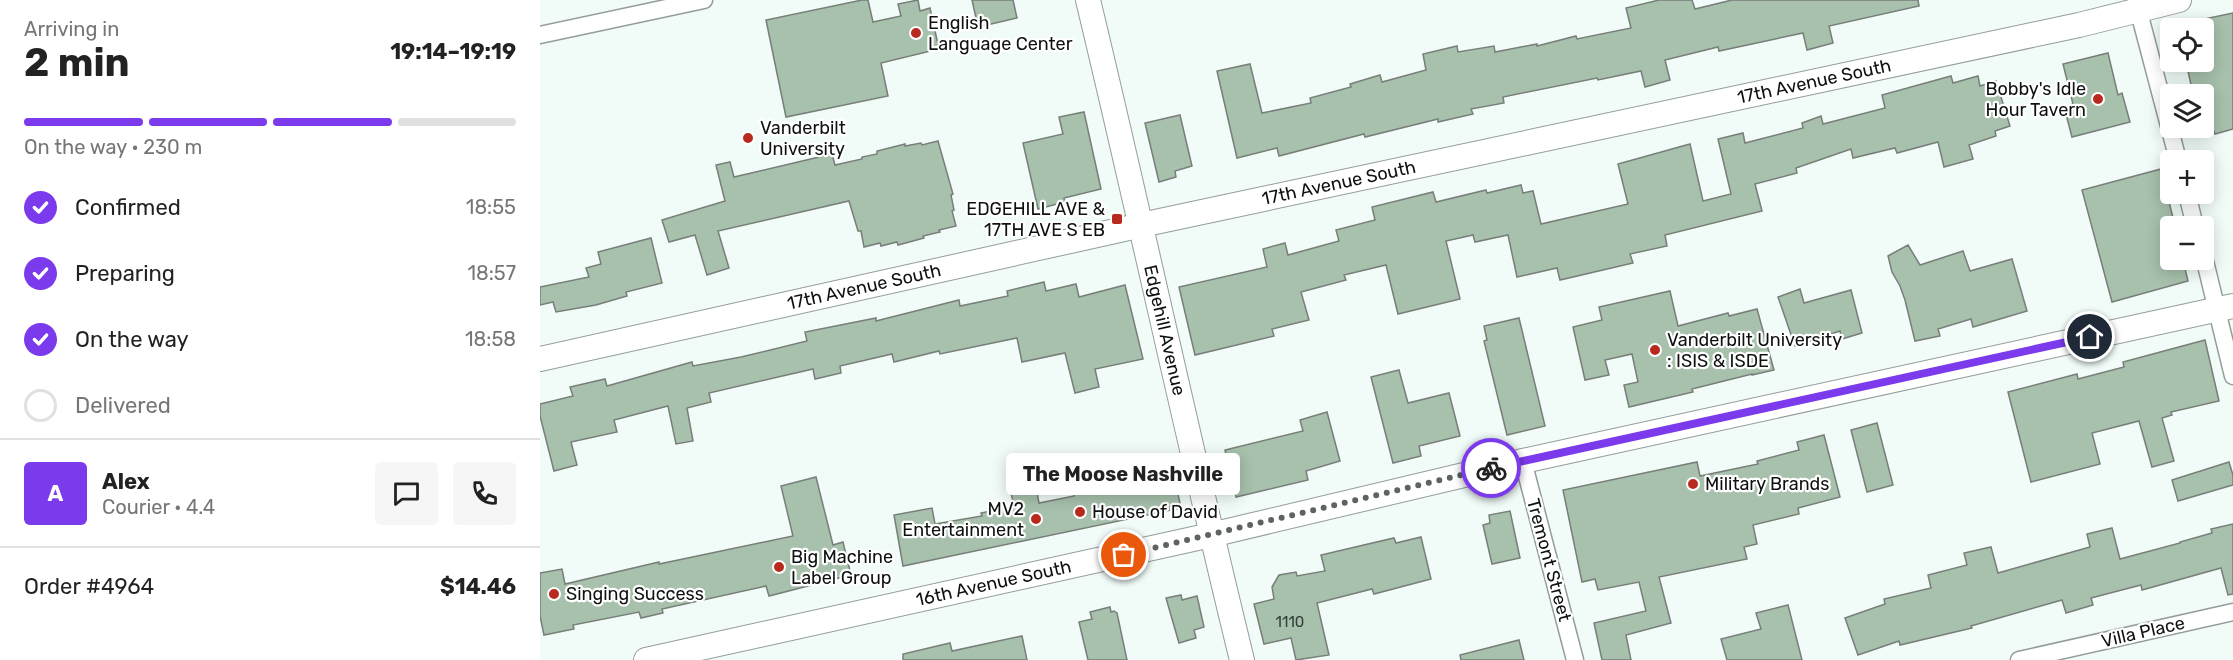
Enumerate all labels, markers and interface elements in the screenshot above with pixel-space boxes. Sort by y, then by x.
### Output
place label: English Language Center [928,12,1073,55]
text: Arriving in [24,17,119,41]
map controls [2160,18,2214,270]
button: locate [2160,18,2214,72]
marker: English Language Center [909,26,923,40]
text: 19:14–19:19 [390,38,516,65]
text: 2 min [24,40,130,86]
street label: 17th Avenue South [1735,54,1893,109]
place label: Bobby's Idle Hour Tavern [1985,78,2086,121]
button: layers [2160,84,2214,138]
marker: Bobby's Idle Hour Tavern [2091,92,2105,106]
place label: Vanderbilt University [760,117,846,160]
marker: Vanderbilt University [741,131,755,145]
text: On the way · 230 m [24,135,202,159]
button: + [2160,150,2214,204]
street label: 17th Avenue South [1260,156,1418,210]
icon: check [24,191,57,224]
text: Confirmed [75,194,181,221]
text: 18:55 [466,195,516,219]
place label: EDGEHILL AVE & 17TH AVE S EB [966,198,1106,241]
marker: EDGEHILL AVE & 17TH AVE S EB [1110,212,1124,226]
button: − [2160,216,2214,270]
icon: check [24,257,57,290]
street label: 17th Avenue South [785,259,943,315]
text: Preparing [75,260,175,287]
text: 18:57 [467,261,516,285]
street label: Edgehill Avenue [1139,263,1190,398]
pin [2064,311,2115,362]
icon: home [2073,320,2106,353]
icon: check [24,323,57,356]
text: On the way [75,326,189,353]
text: 18:58 [465,327,516,351]
place label: Vanderbilt University : ISIS & ISDE [1667,329,1842,372]
marker: Vanderbilt University : ISIS & ISDE [1648,343,1662,357]
text: Delivered [75,392,171,419]
courier [1461,438,1521,498]
icon: bike [1475,452,1508,485]
callout: The Moose Nashville [1007,453,1241,495]
button: chat [375,462,438,525]
button: phone [453,462,516,525]
text: The Moose Nashville [1023,462,1223,486]
text: Alex [102,468,150,495]
place label: Military Brands [1705,473,1830,495]
marker: Military Brands [1686,477,1700,491]
text: A [48,480,63,507]
text: Courier · 4.4 [102,495,215,519]
street label: Tremont Street [1522,496,1576,624]
place label: MV2 Entertainment [902,498,1024,541]
place label: House of David [1092,501,1218,523]
marker: House of David [1073,505,1087,519]
marker: MV2 Entertainment [1029,512,1043,526]
pin [1098,529,1149,580]
icon: bag [1107,538,1140,571]
place label: Big Machine Label Group [791,546,893,589]
street label: 16th Avenue South [914,555,1073,611]
marker: Big Machine Label Group [772,560,786,574]
text: Order #4964 [24,573,154,600]
text: $14.46 [440,573,516,600]
place label: Singing Success [566,583,704,605]
marker: Singing Success [547,587,561,601]
street label: Villa Place [2099,612,2187,652]
house number: 1110 [1276,613,1304,631]

